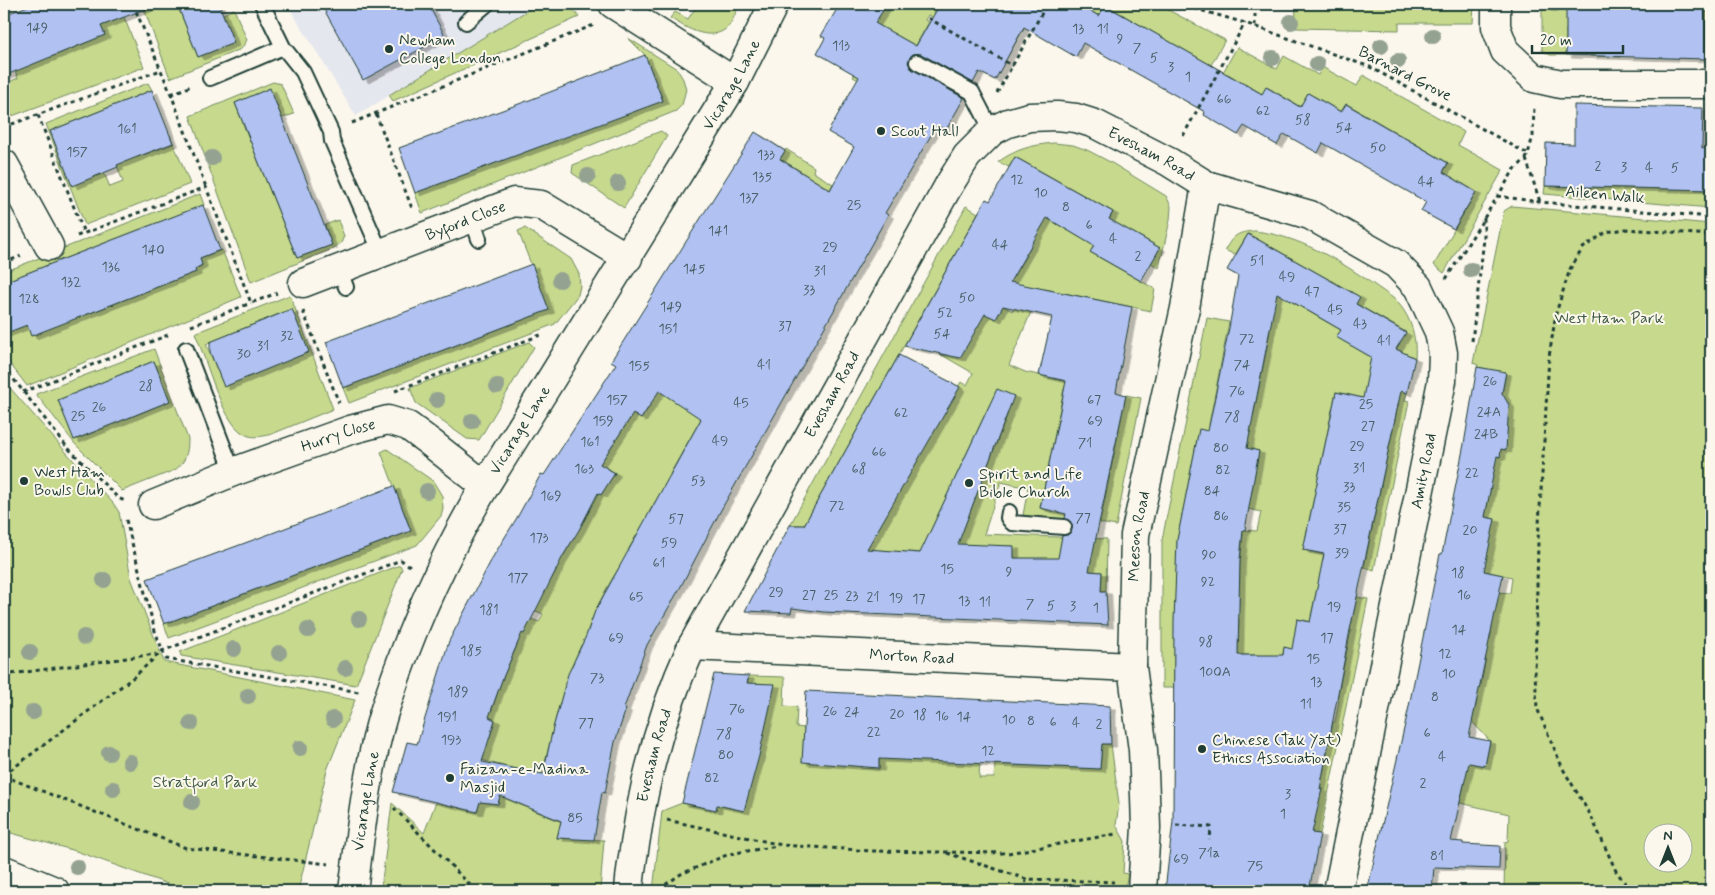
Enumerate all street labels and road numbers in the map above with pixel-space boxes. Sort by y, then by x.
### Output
street label: Vicarage Lane [697,35,765,134]
street label: Barnard Grove [1355,41,1455,107]
street label: Evesham Road [1104,122,1199,186]
street label: Aileen Walk [1564,181,1646,209]
street label: Byford Close [422,196,509,246]
street label: Evesham Road [800,347,865,442]
street label: Vicarage Lane [484,381,556,478]
street label: Hurry Close [298,413,378,457]
street label: Amity Road [1406,431,1442,511]
street label: Meeson Road [1123,489,1155,582]
street label: Morton Road [869,644,955,669]
street label: Evesham Road [632,706,677,804]
street label: Vicarage Lane [348,748,384,852]

